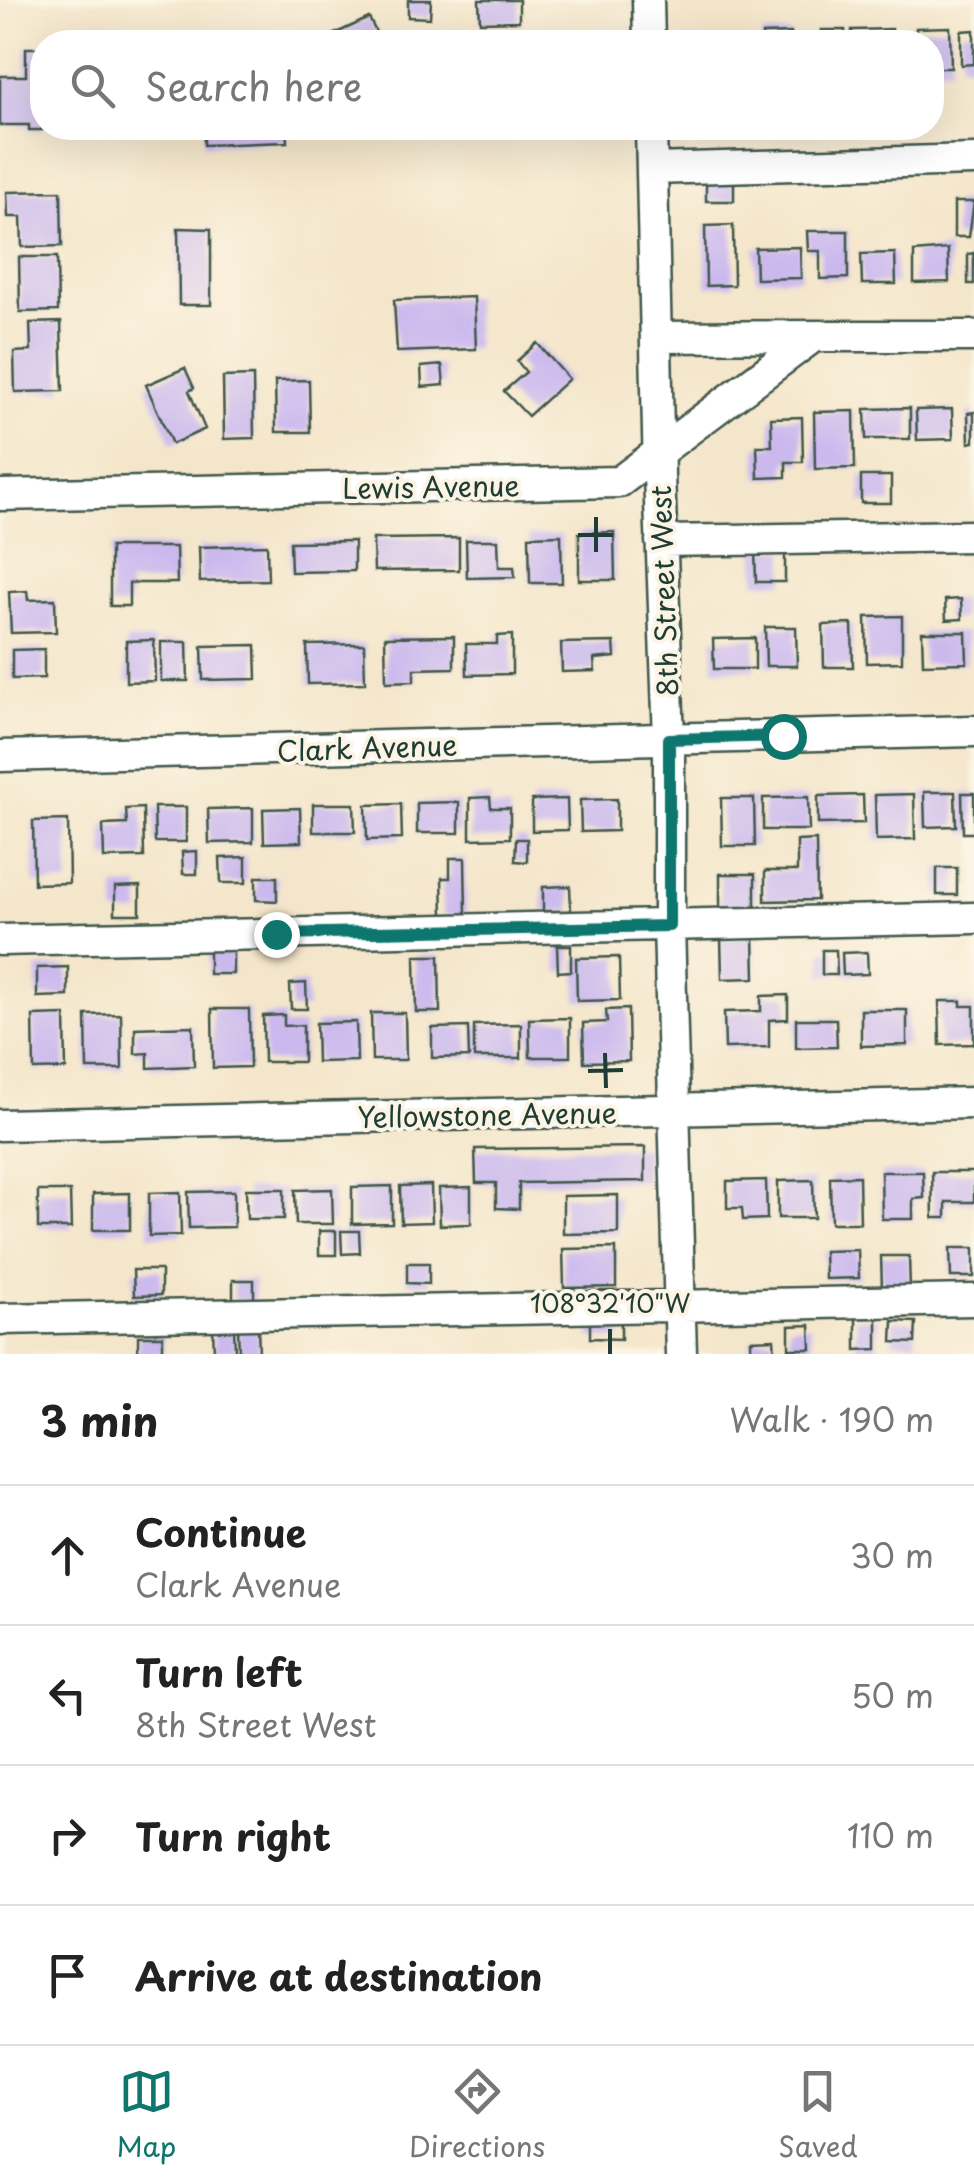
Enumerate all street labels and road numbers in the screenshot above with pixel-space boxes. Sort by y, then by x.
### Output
street label: Lewis Avenue [342,463,520,509]
street label: 8th Street West [638,485,688,697]
street label: Clark Avenue [276,722,458,772]
street label: Yellowstone Avenue [357,1090,617,1138]

